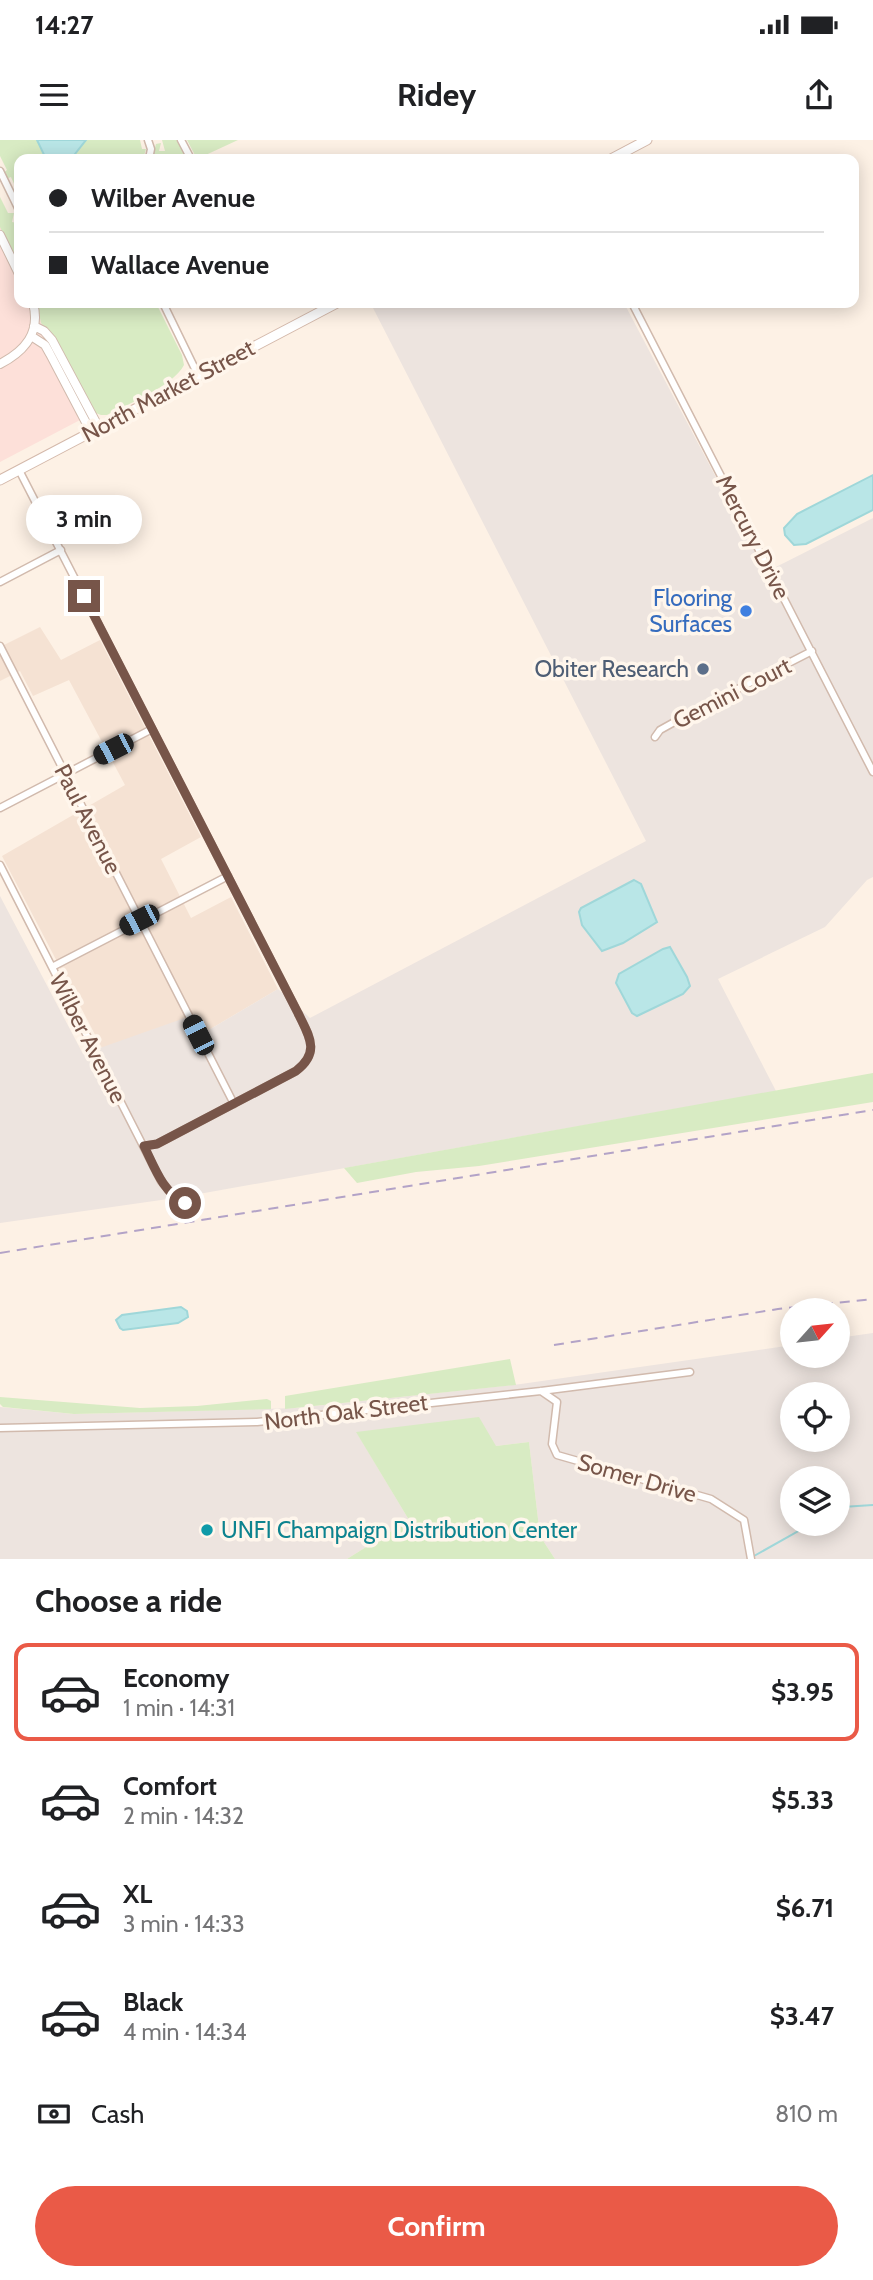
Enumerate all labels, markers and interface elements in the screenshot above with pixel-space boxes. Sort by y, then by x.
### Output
text: 14:27 [35,9,94,41]
text: Ridey [397,75,476,114]
icon: menu [35,76,73,114]
icon: share [800,76,838,114]
text: Wilber Avenue [91,182,255,214]
text: Wallace Avenue [91,249,269,281]
street label: North Market Street [77,334,259,448]
street label: Mercury Drive [710,470,796,604]
callout: 3 min [26,494,142,544]
text: 3 min [56,505,112,533]
route end [68,580,100,612]
place label: Flooring Surfaces [649,584,733,638]
marker: Flooring Surfaces [738,603,754,619]
street label: Gemini Court [668,651,796,735]
place label: Obiter Research [534,655,689,683]
marker: Obiter Research [695,661,711,677]
car [90,730,137,768]
street label: Paul Avenue [48,759,128,879]
car [116,901,163,939]
street label: Wilber Avenue [43,968,133,1108]
car [180,1012,217,1058]
route start [169,1187,201,1219]
north arrow [780,1298,850,1368]
map controls [780,1298,850,1536]
button: locate [780,1382,850,1452]
street label: North Oak Street [263,1388,429,1436]
street label: Somer Drive [574,1448,700,1508]
button: layers [780,1466,850,1536]
place label: UNFI Champaign Distribution Center [221,1516,578,1544]
marker: UNFI Champaign Distribution Center [199,1522,215,1538]
text: Choose a ride [35,1581,222,1620]
icon: car [39,1661,102,1724]
text: Economy [123,1662,229,1694]
text: $3.95 [771,1676,834,1708]
text: 1 min · 14:31 [123,1694,235,1722]
icon: car [39,1769,102,1832]
text: Comfort [123,1770,217,1802]
text: $5.33 [771,1784,834,1816]
text: 2 min · 14:32 [123,1802,244,1830]
icon: car [39,1877,102,1940]
text: XL [123,1878,152,1910]
text: $6.71 [776,1892,834,1924]
text: 3 min · 14:33 [123,1910,245,1938]
icon: car [39,1985,102,2048]
text: Black [123,1986,183,2018]
text: $3.47 [770,2000,834,2032]
text: 4 min · 14:34 [123,2018,247,2046]
icon: cash [35,2095,73,2133]
text: Cash [91,2098,144,2130]
text: 810 m [775,2100,838,2128]
button: Confirm [35,2186,838,2266]

